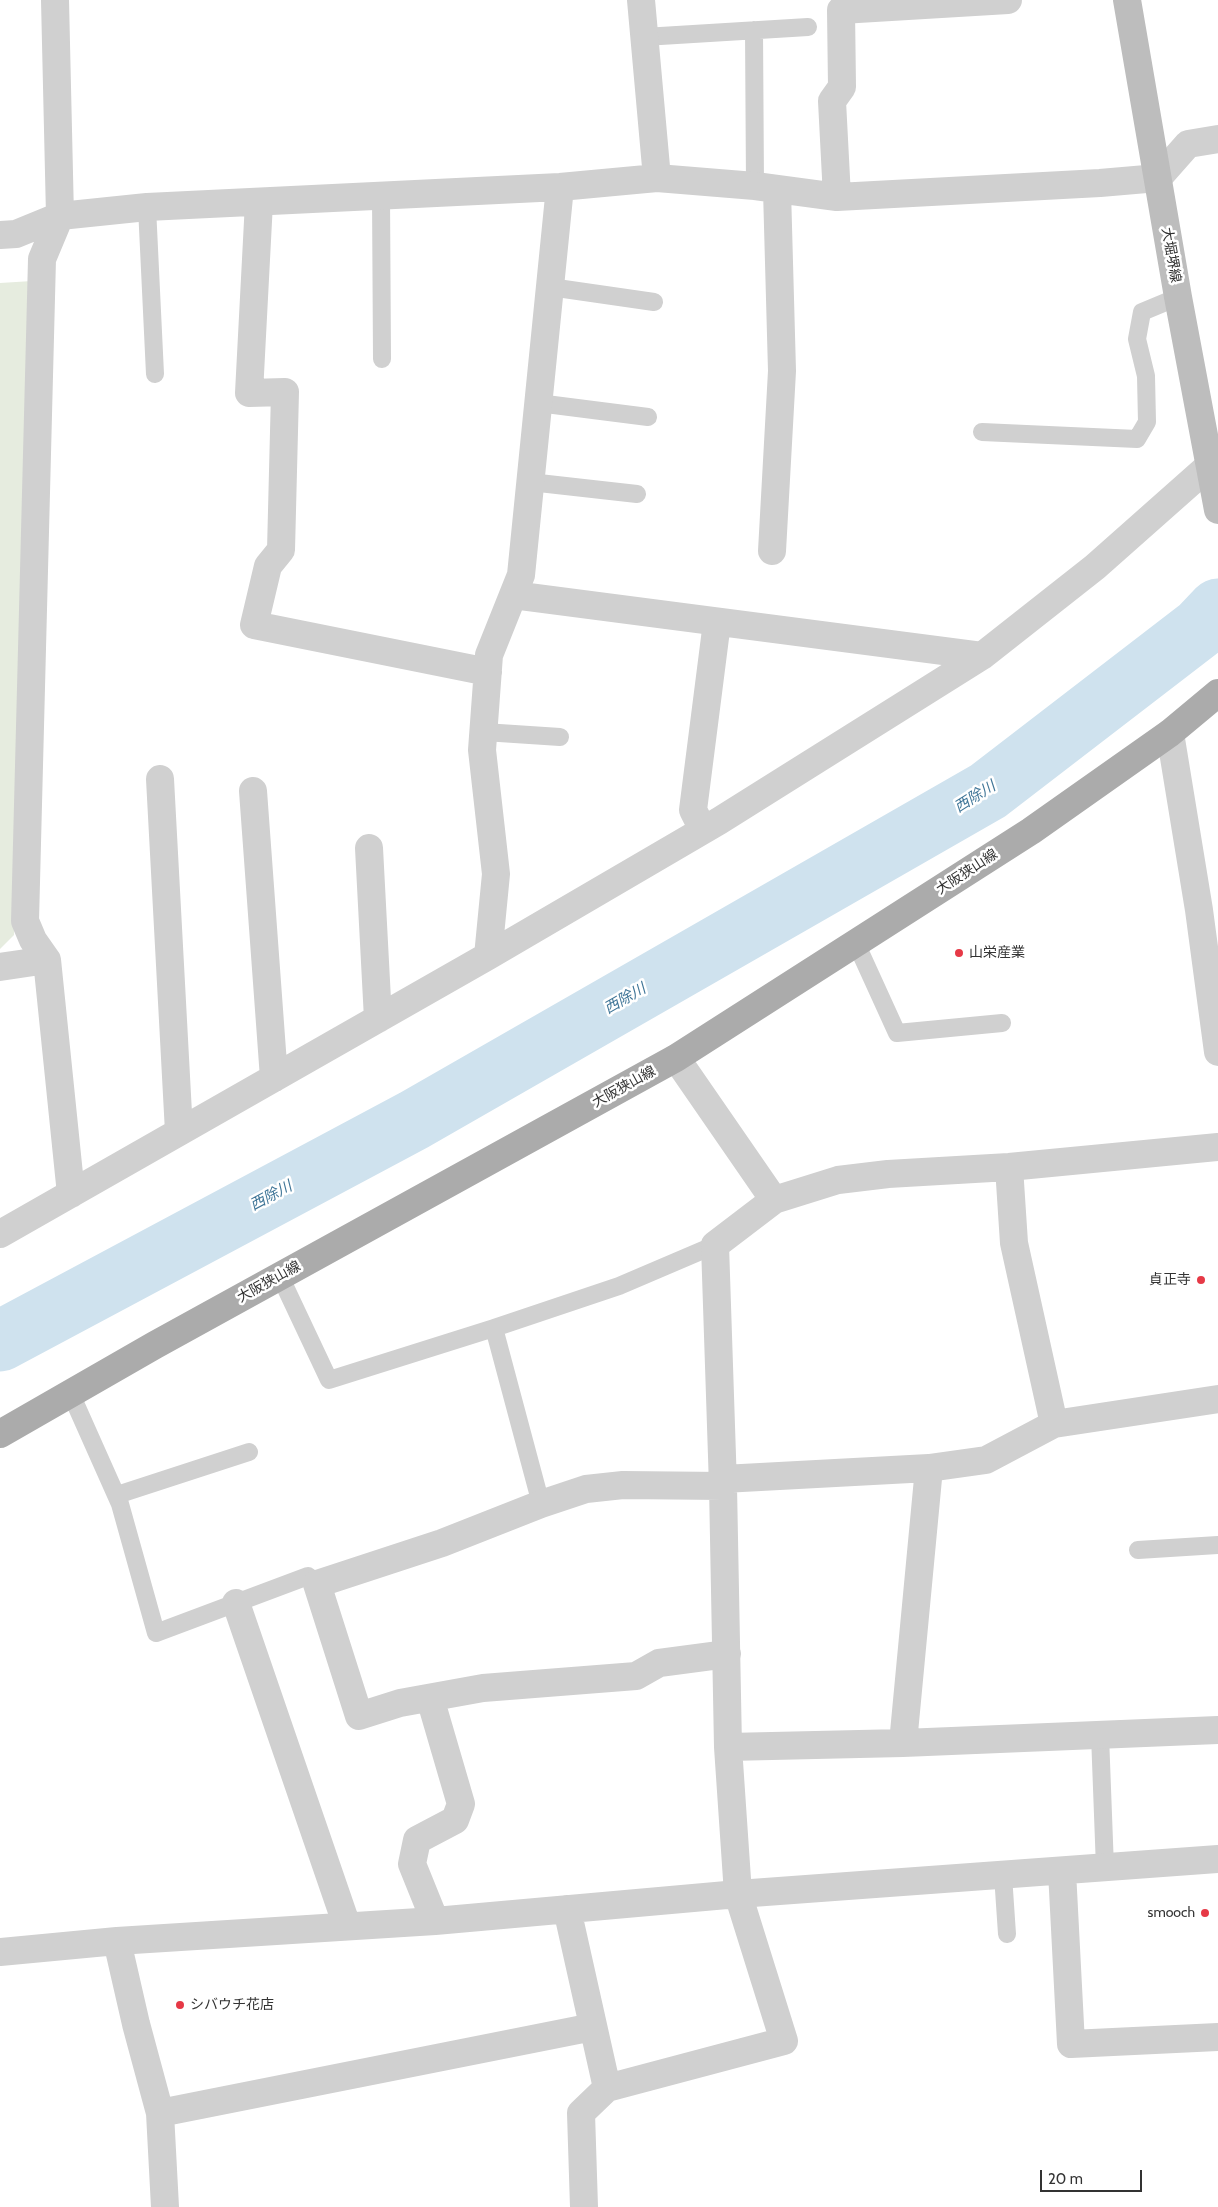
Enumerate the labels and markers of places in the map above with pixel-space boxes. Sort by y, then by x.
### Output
place label: 山栄産業 [969,945,1025,961]
marker: 山栄産業 [953,947,965,959]
place label: 貞正寺 [1149,1272,1191,1288]
marker: 貞正寺 [1195,1274,1207,1286]
place label: smooch [1148,1905,1195,1921]
marker: smooch [1199,1907,1211,1919]
place label: シバウチ花店 [190,1997,274,2013]
marker: シバウチ花店 [174,1999,186,2011]

